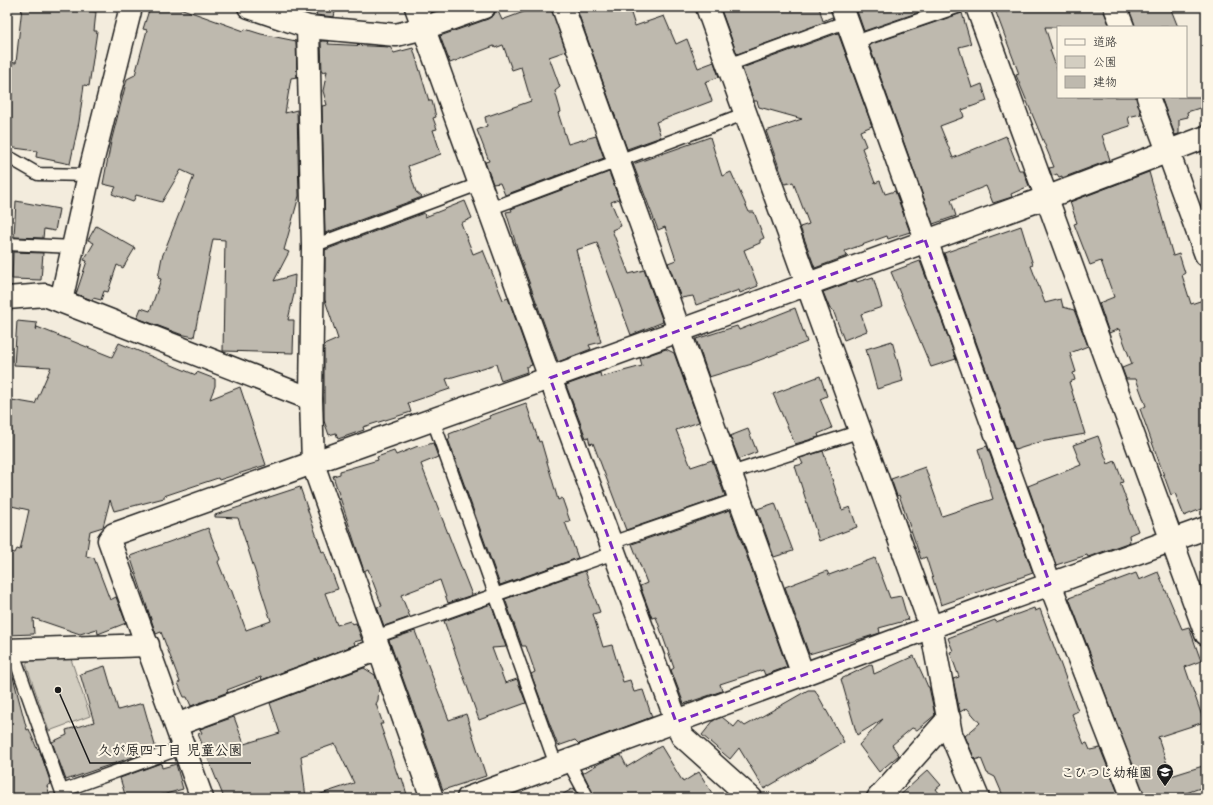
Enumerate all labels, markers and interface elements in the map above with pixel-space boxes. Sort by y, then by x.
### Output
legend [1057,26,1187,98]
text: 道路 [1093,35,1117,49]
text: 公園 [1093,55,1117,69]
text: 建物 [1093,75,1117,89]
callout: 久が原四丁目 児童公園 [90,737,251,763]
text: 久が原四丁目 児童公園 [98,742,242,759]
school or university icon: こひつじ幼稚園 [1155,762,1175,787]
place label: こひつじ幼稚園 [1061,765,1152,780]

